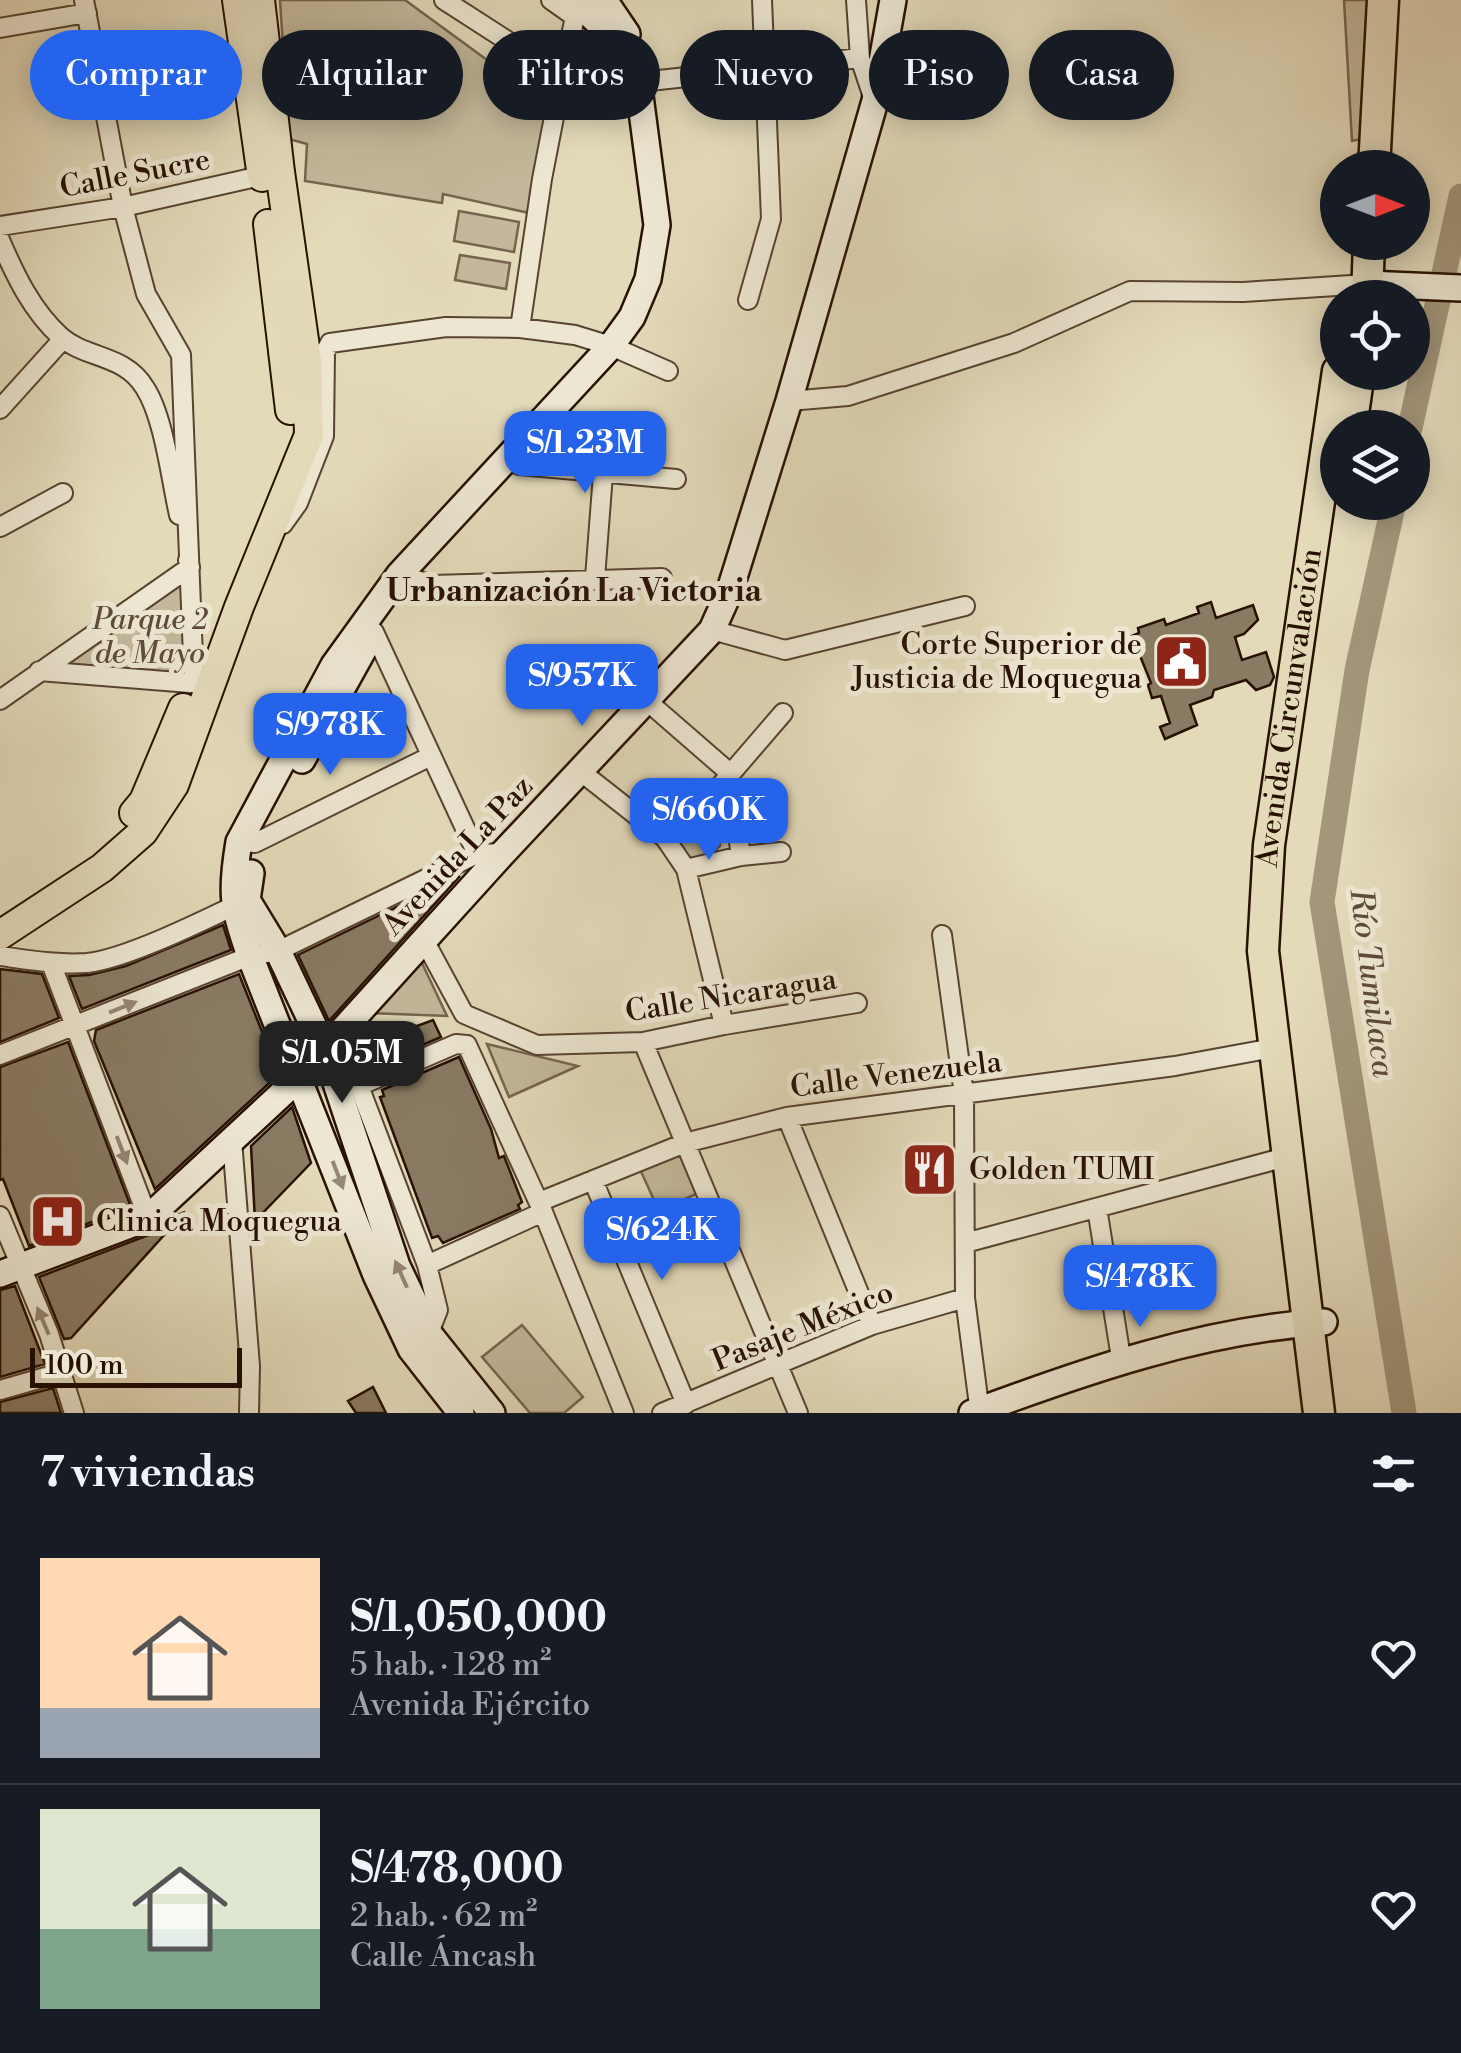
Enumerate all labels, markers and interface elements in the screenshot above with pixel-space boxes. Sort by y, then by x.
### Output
chip: Comprar [30,30,242,120]
chip: Alquilar [262,30,463,120]
chip: Filtros [483,30,660,120]
chip: Nuevo [680,30,849,120]
chip: Piso [869,30,1009,120]
chip: Casa [1029,30,1174,120]
street label: Calle Sucre [57,141,213,207]
north arrow [1320,150,1430,260]
map controls [1320,150,1430,520]
button: locate [1320,280,1430,390]
button: layers [1320,410,1430,520]
pin: S/1.23M [493,411,677,496]
text: S/1.23M [526,423,644,463]
street label: Avenida Circunvalación [1249,546,1331,870]
district label: Urbanización La Victoria [386,571,763,611]
park label: Parque 2 de Mayo [91,601,208,673]
place label: Corte Superior de Justicia de Moquegua [850,626,1143,698]
public building icon: Corte Superior de Justicia de Moquegua [1151,632,1211,692]
pin: S/957K [501,644,663,729]
text: S/957K [528,656,636,696]
pin: S/978K [249,693,411,778]
text: S/978K [275,705,385,745]
street label: Avenida La Paz [374,768,542,945]
pin: S/660K [628,778,790,863]
text: S/660K [652,790,766,830]
water label: Río Tumilaca [1340,886,1403,1080]
street label: Calle Nicaragua [623,960,840,1031]
one-way arrow [109,999,139,1015]
pin: S/1.05M [250,1021,434,1106]
text: S/1.05M [281,1033,403,1073]
street label: Calle Venezuela [788,1043,1005,1107]
one-way arrow [115,1135,131,1165]
restaurant icon: Golden TUMI [900,1140,960,1200]
place label: Golden TUMI [969,1151,1155,1189]
one-way arrow [330,1160,346,1190]
hospital icon: Clinica Moquegua [27,1192,87,1252]
pin: S/624K [581,1198,743,1283]
place label: Clinica Moquegua [96,1203,342,1241]
text: S/624K [606,1210,718,1250]
pin: S/478K [1059,1245,1221,1330]
text: S/478K [1085,1257,1195,1297]
one-way arrow [393,1259,409,1289]
street label: Pasaje México [707,1273,899,1381]
one-way arrow [35,1306,51,1336]
scale bar [30,1343,242,1388]
text: 100 m [45,1348,124,1383]
icon: filters [1366,1446,1421,1501]
text: 7 viviendas [40,1447,255,1500]
text: S/1,050,000 [350,1592,607,1645]
icon: home [120,1598,240,1718]
icon: heart [1366,1631,1421,1686]
text: 5 hab. · 128 m² [350,1645,552,1685]
text: Avenida Ejército [350,1685,590,1725]
text: S/478,000 [350,1843,564,1896]
icon: home [120,1849,240,1969]
icon: heart [1366,1882,1421,1937]
text: 2 hab. · 62 m² [350,1896,538,1936]
text: Calle Áncash [350,1936,536,1976]

